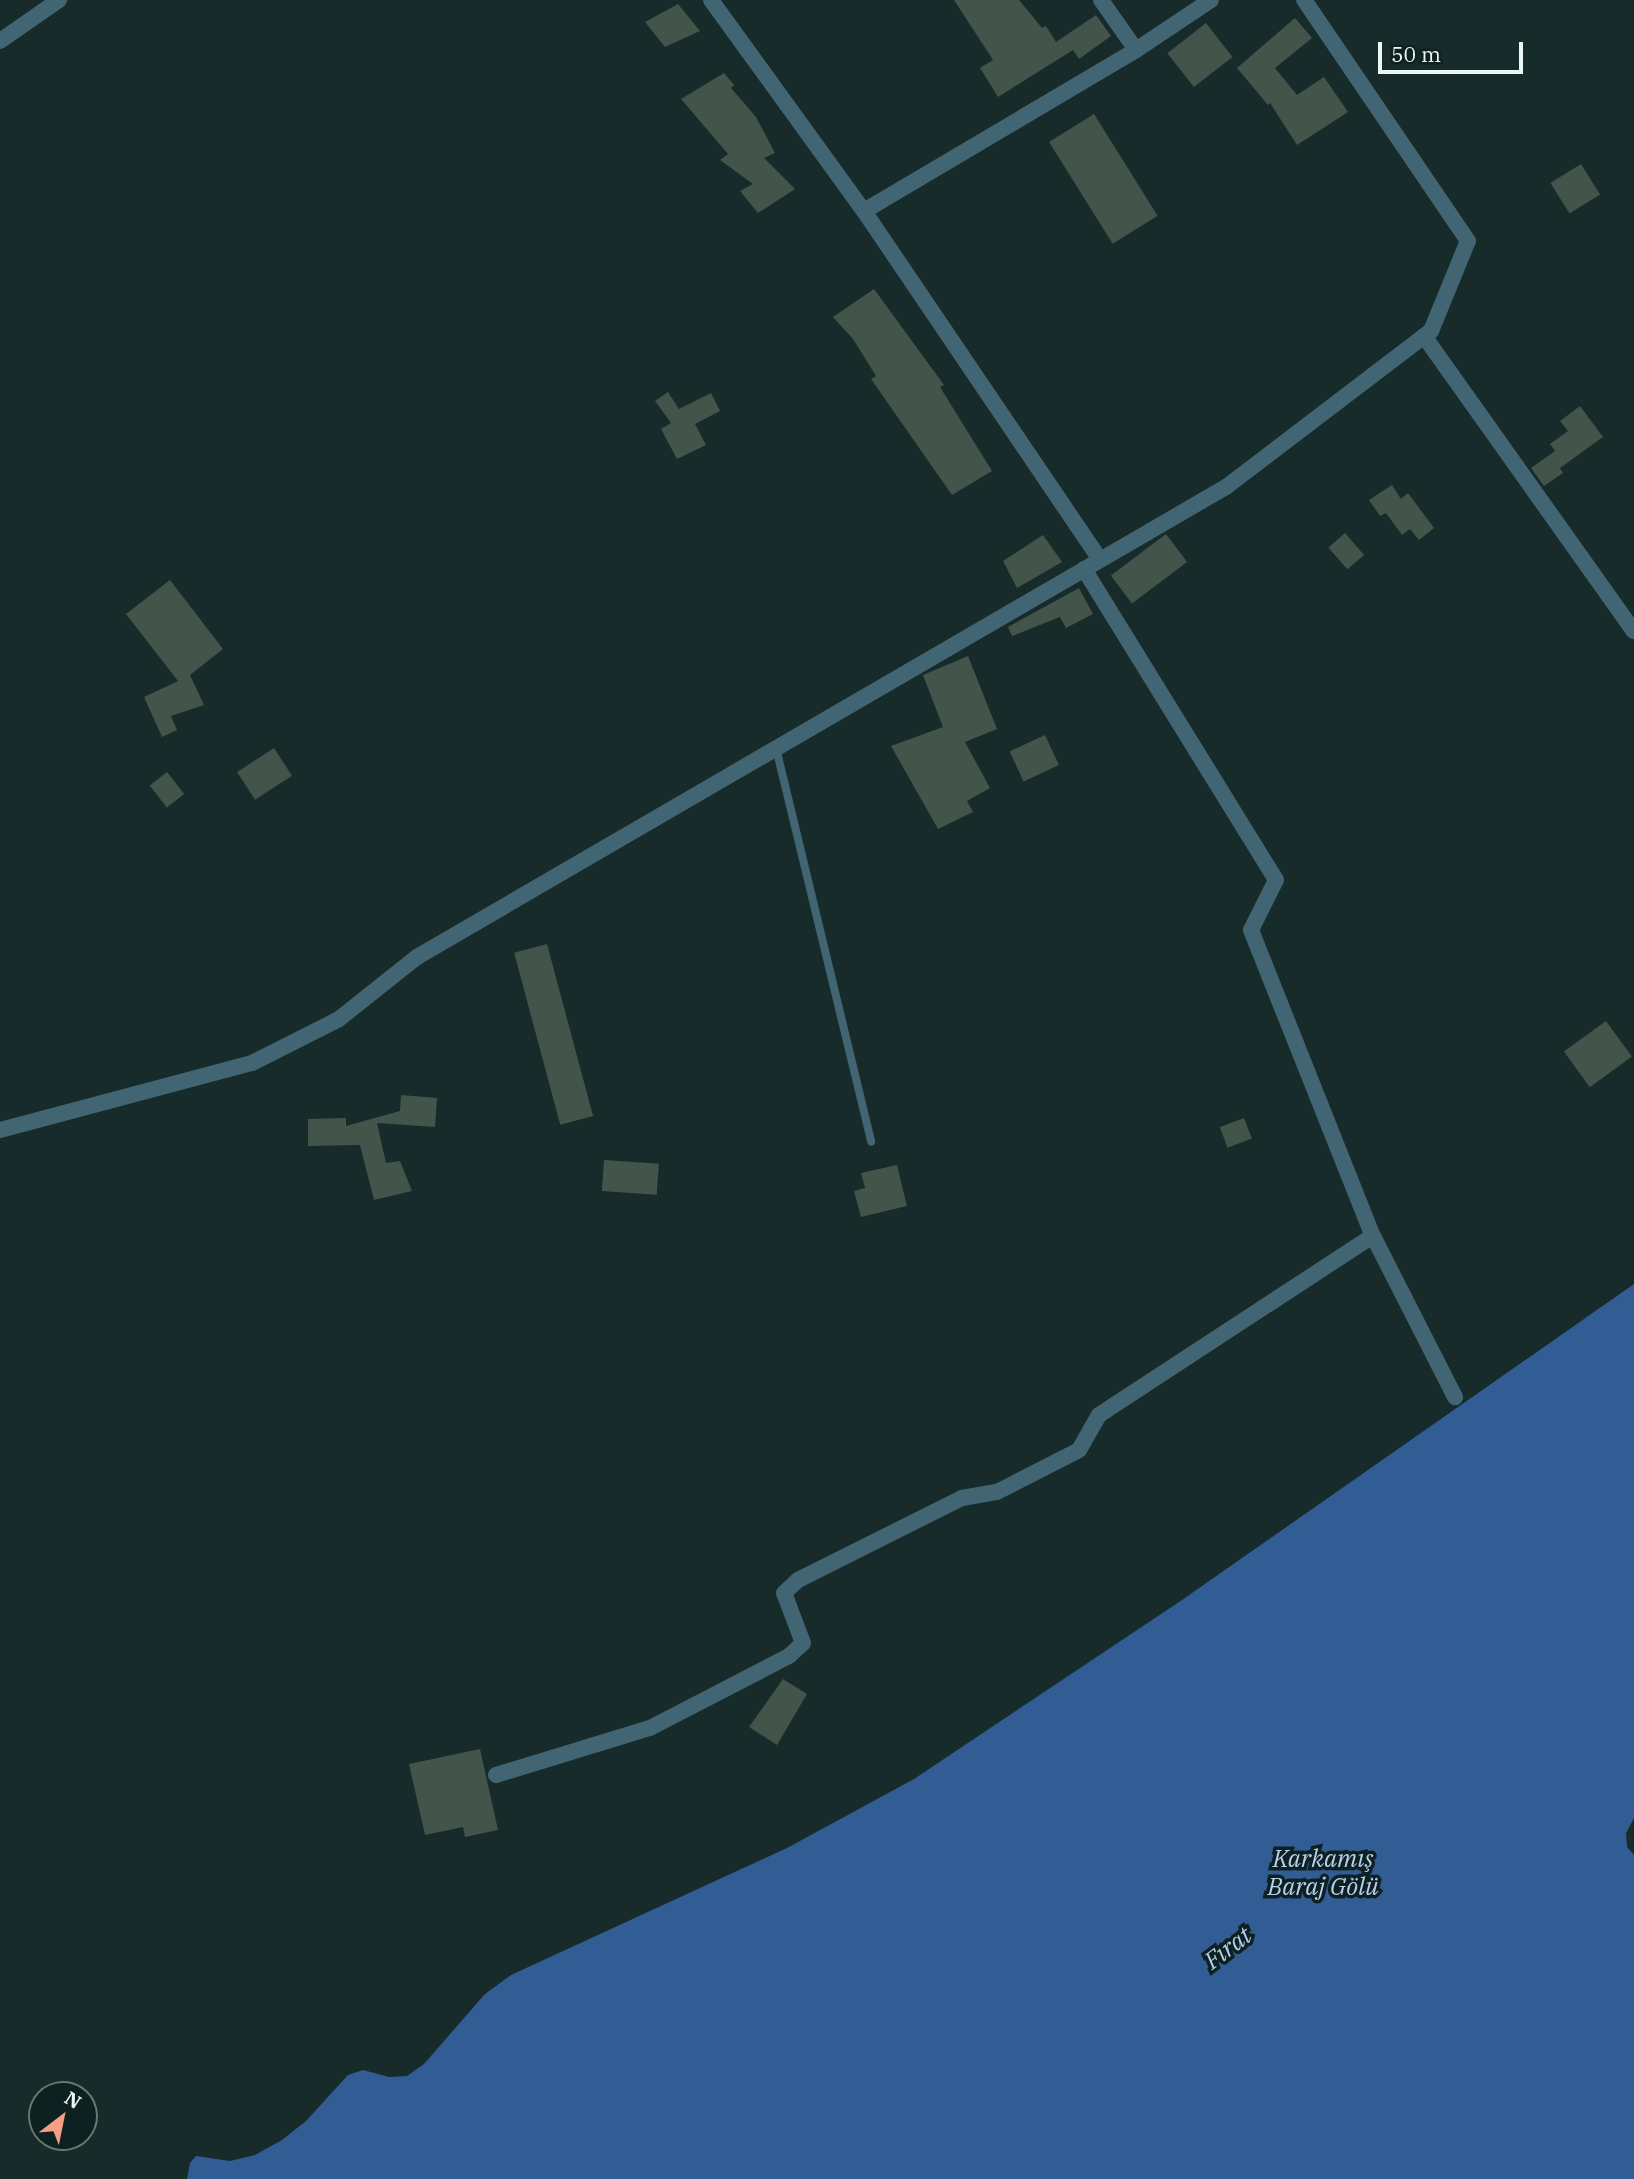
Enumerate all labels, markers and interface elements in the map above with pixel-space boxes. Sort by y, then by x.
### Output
scale bar [1382,28,1527,72]
text: 50 m [1391,40,1441,68]
water label: Karkamış Baraj Gölü [1267,1845,1379,1901]
water label: Fırat [1199,1921,1257,1975]
north arrow [28,2081,98,2151]
text: N [60,2086,86,2114]

